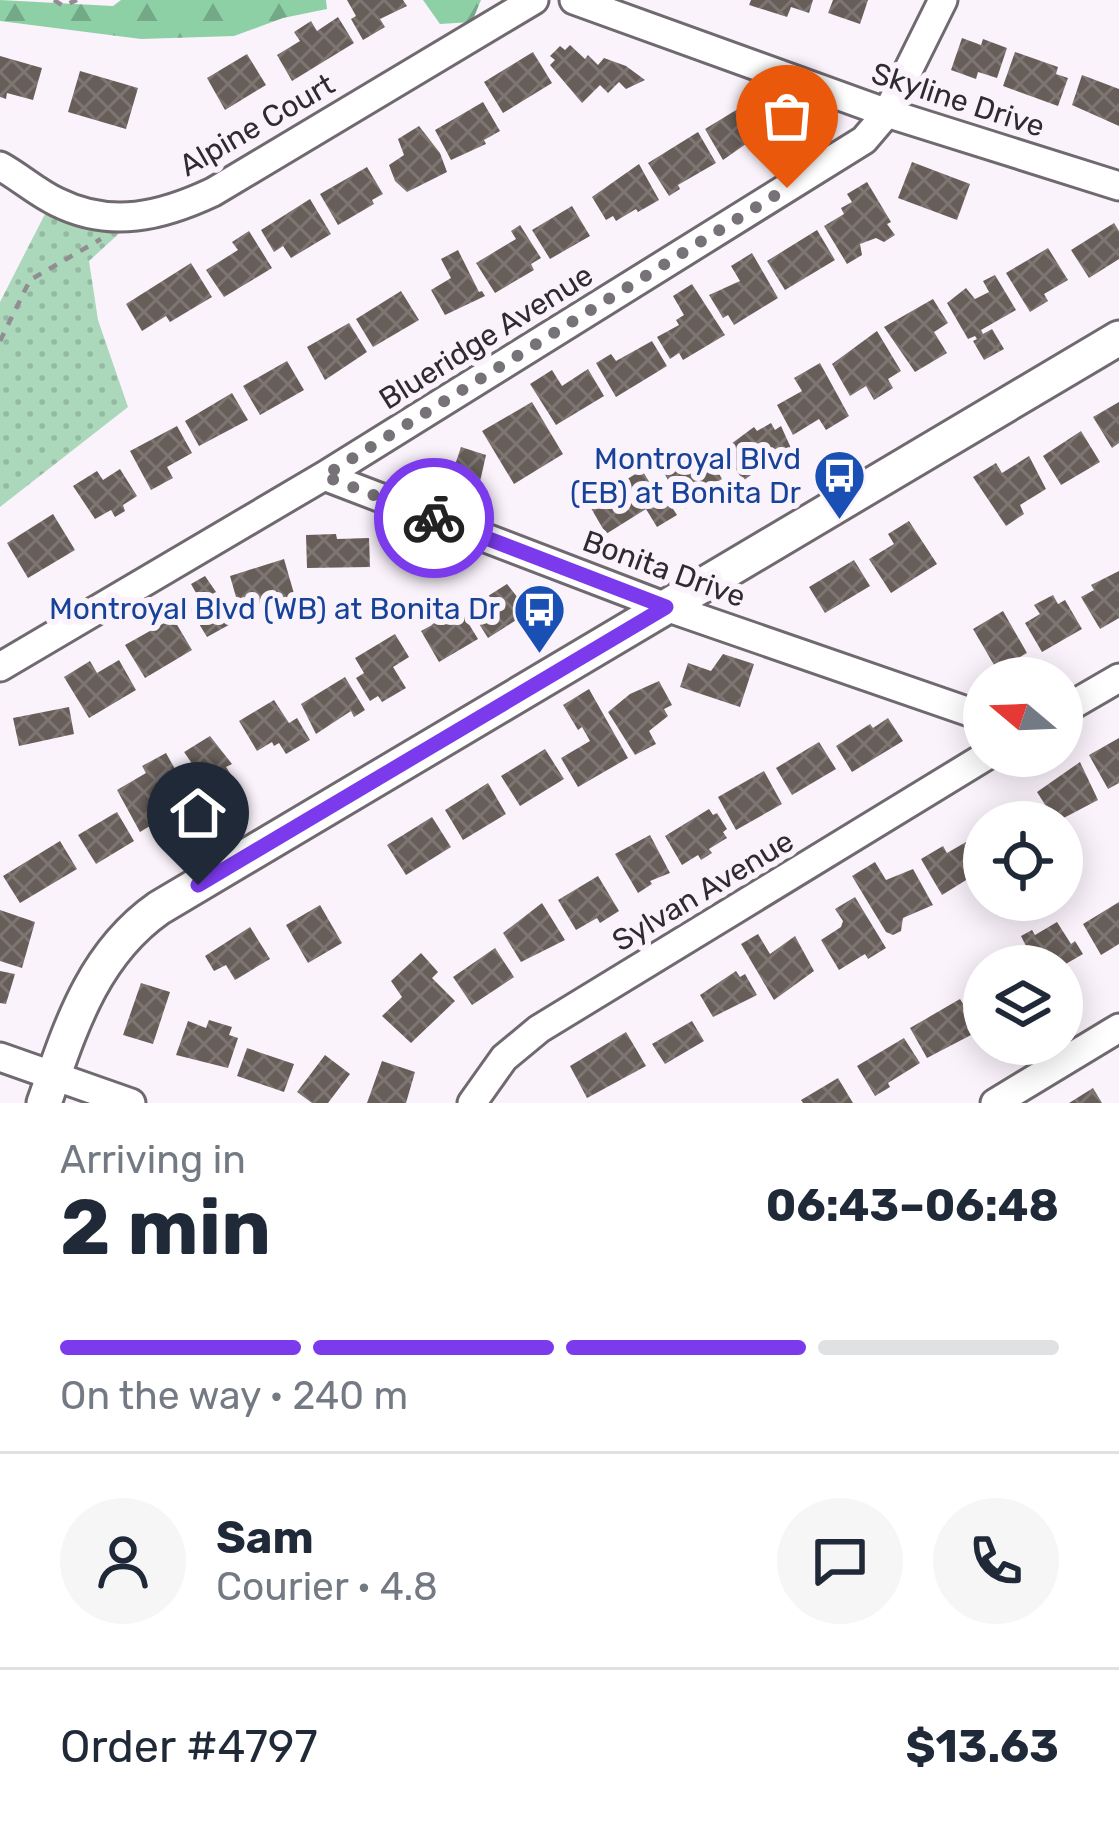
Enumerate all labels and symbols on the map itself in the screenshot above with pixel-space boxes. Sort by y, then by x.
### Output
street label: Skyline Drive [867,55,1049,145]
pin [736,65,838,188]
street label: Alpine Court [173,66,341,184]
street label: Blueridge Avenue [373,257,599,417]
place label: Montroyal Blvd (EB) at Bonita Dr [570,441,802,511]
bus stop icon: Montroyal Blvd (EB) at Bonita Dr [812,448,868,522]
courier [374,458,494,578]
street label: Bonita Drive [578,523,750,615]
bus stop icon: Montroyal Blvd (WB) at Bonita Dr [511,581,567,655]
place label: Montroyal Blvd (WB) at Bonita Dr [49,591,501,627]
north arrow [963,657,1083,777]
pin [147,762,249,885]
street label: Sylvan Avenue [606,823,800,959]

